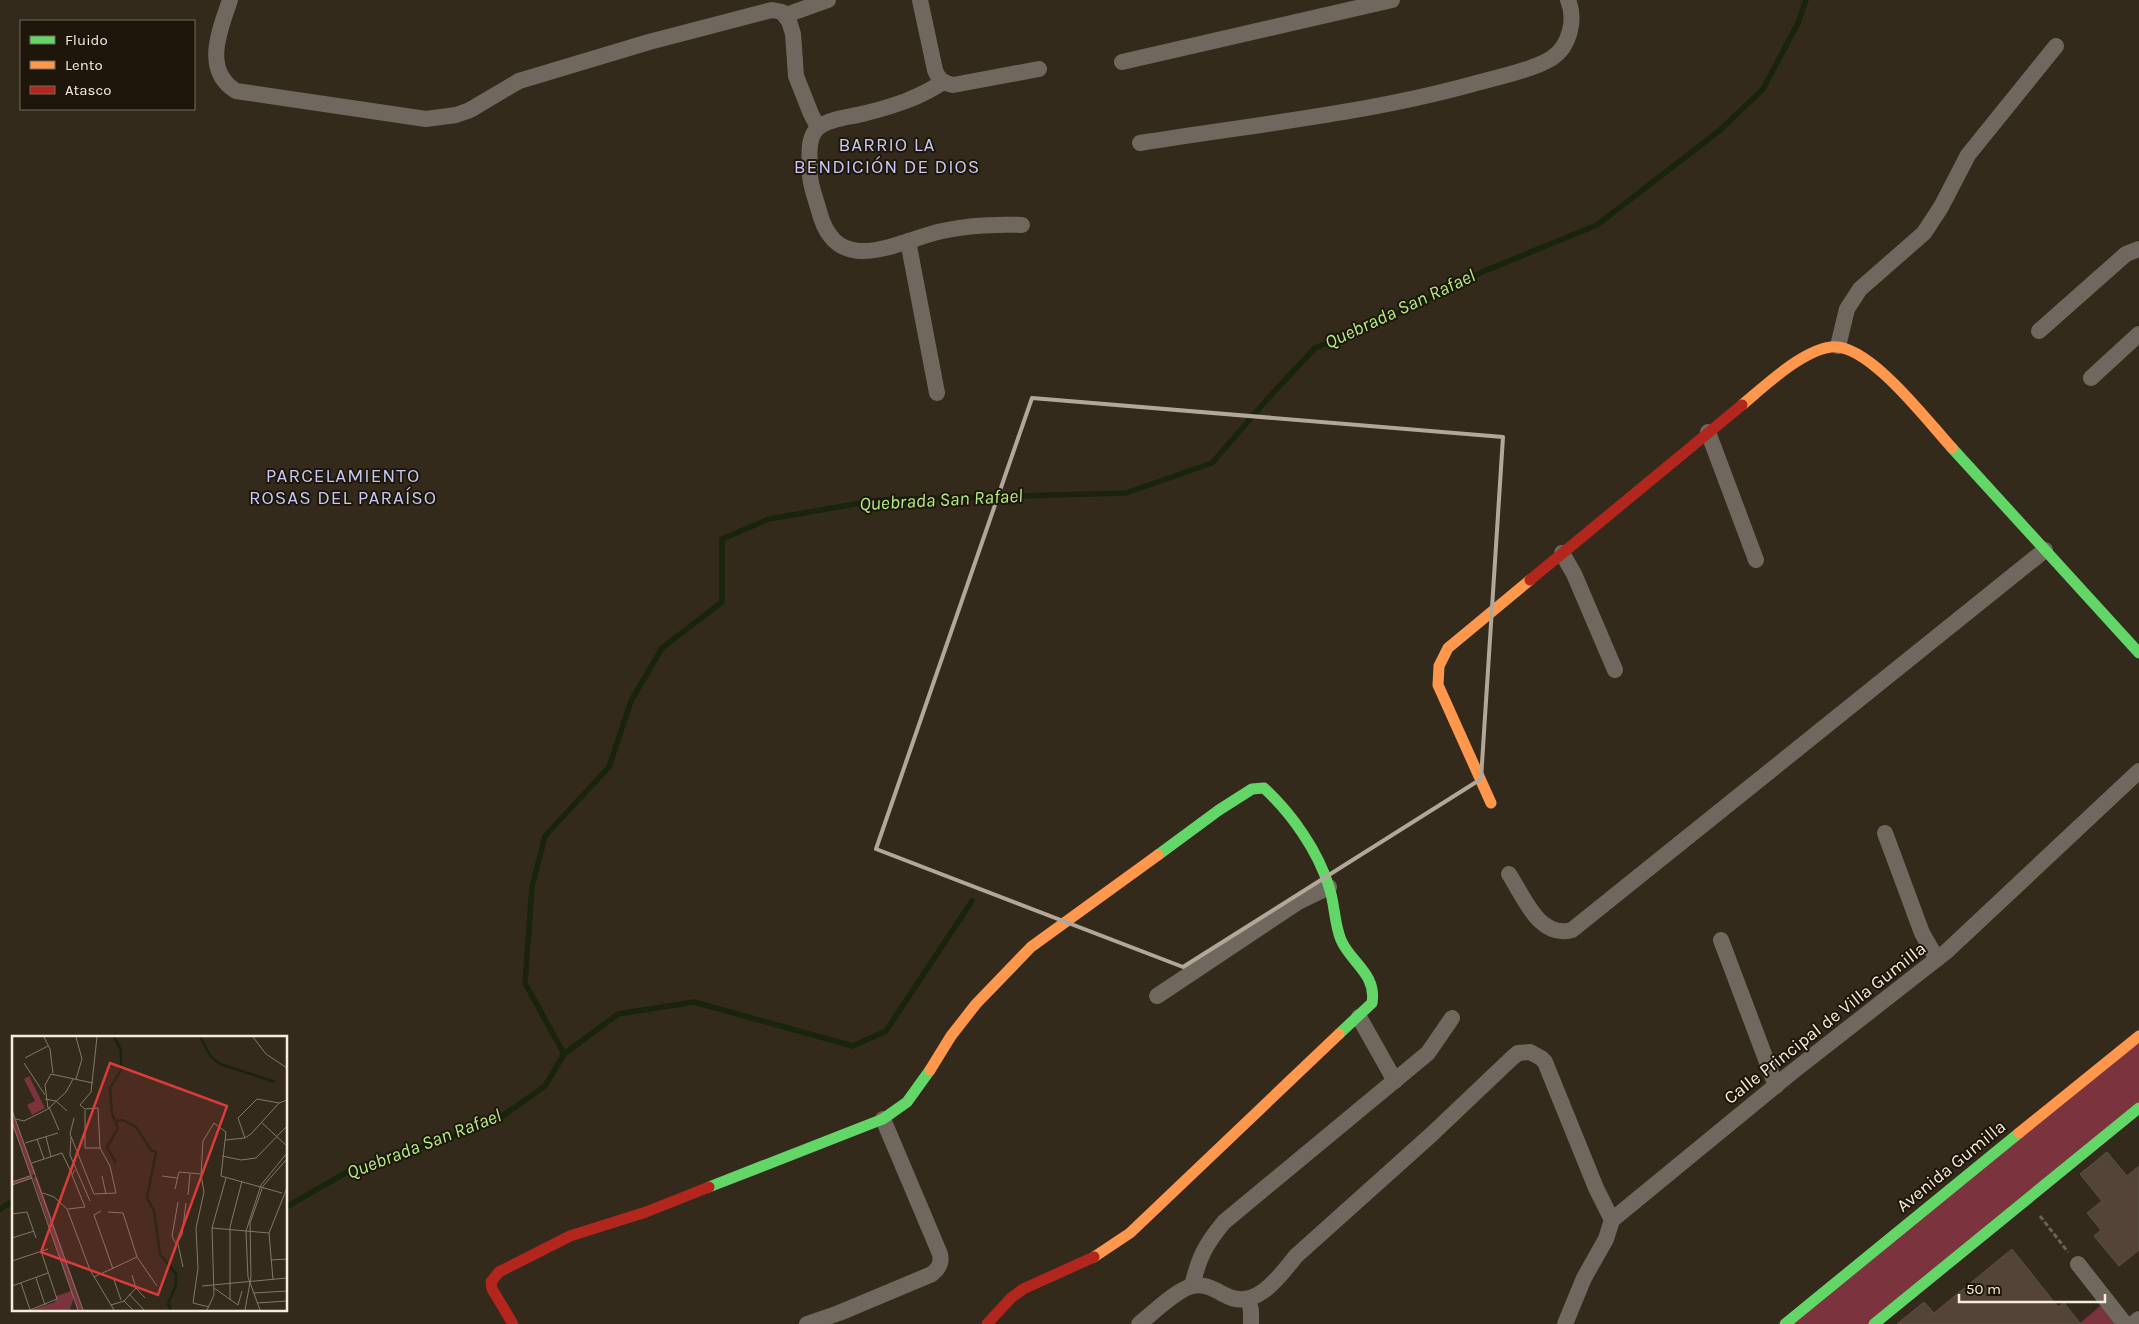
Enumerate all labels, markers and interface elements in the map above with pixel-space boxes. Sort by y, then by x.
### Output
legend [20,20,195,110]
text: Fluido [65,31,108,49]
text: Lento [65,56,103,74]
text: Atasco [65,81,111,99]
district label: BARRIO LA BENDICIÓN DE DIOS [794,134,980,178]
water label: Quebrada San Rafael [1321,264,1479,354]
district label: PARCELAMIENTO ROSAS DEL PARAÍSO [249,465,437,509]
water label: Quebrada San Rafael [859,485,1023,515]
street label: Calle Principal de Villa Gumilla [1720,937,1930,1109]
inset map [12,1036,288,1312]
water label: Quebrada San Rafael [344,1104,505,1184]
street label: Avenida Gumilla [1892,1115,2010,1217]
scale bar [1959,1272,2105,1304]
text: 50 m [1966,1280,2001,1298]

